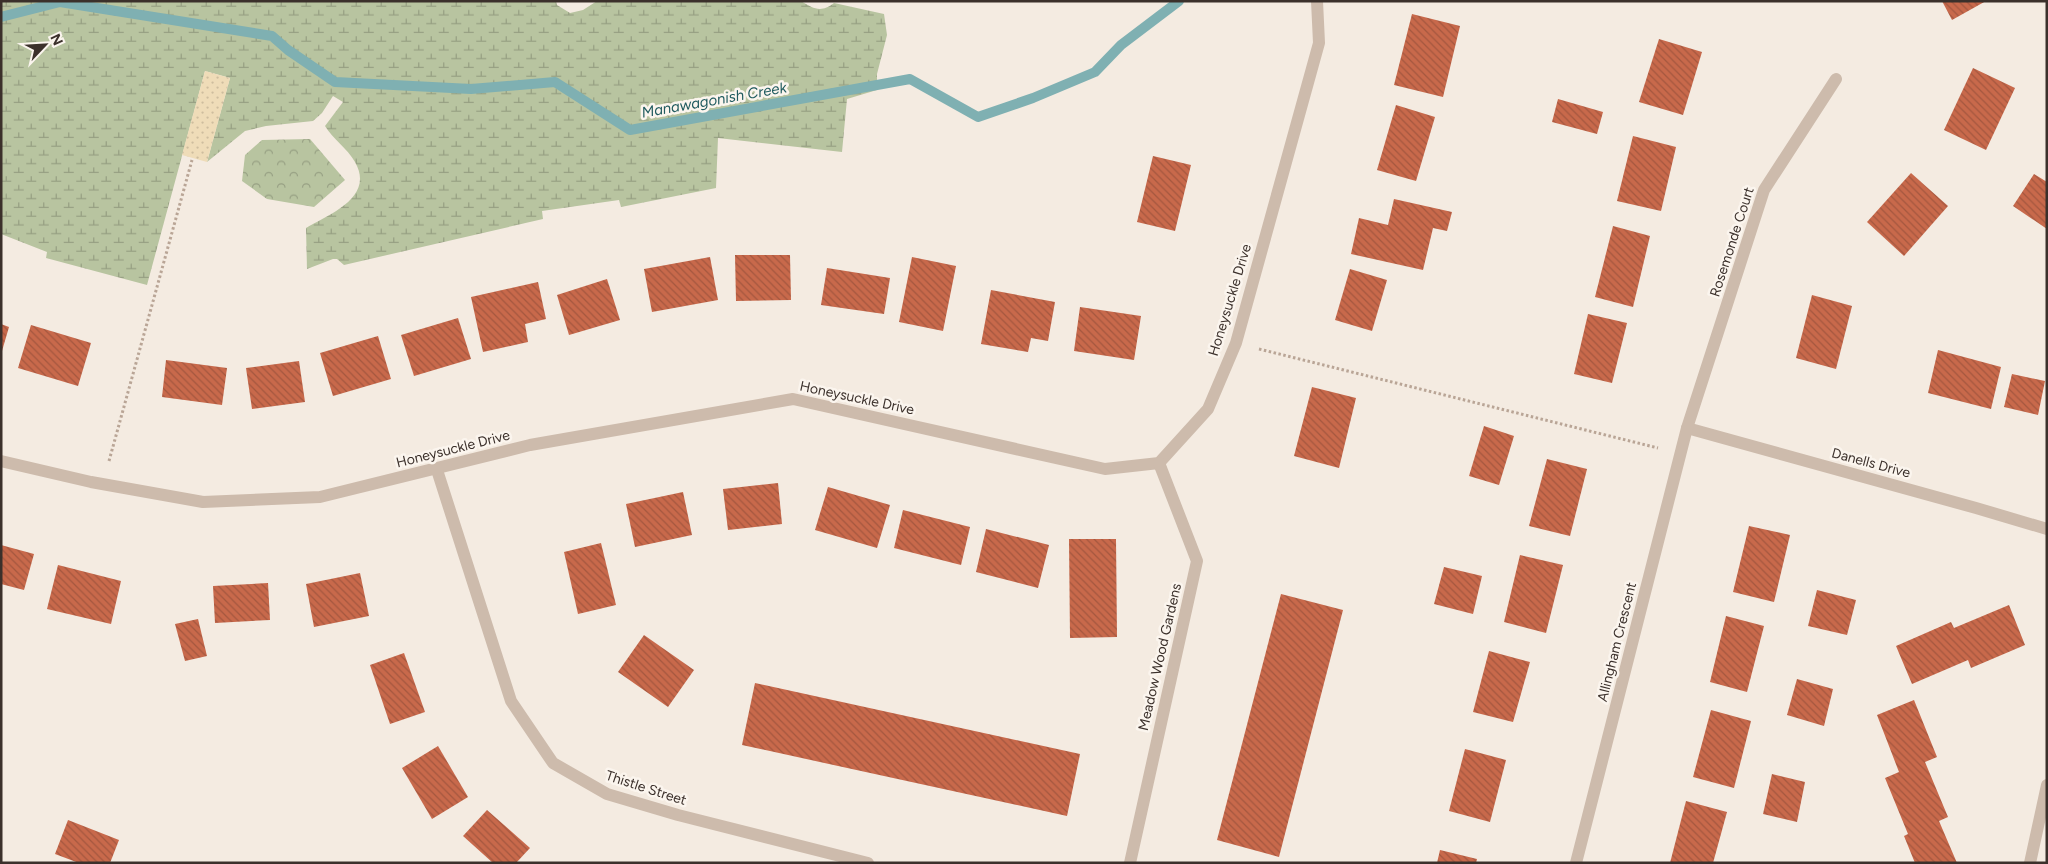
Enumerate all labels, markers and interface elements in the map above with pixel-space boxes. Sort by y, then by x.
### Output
north arrow [20,20,70,70]
text: N [46,31,66,48]
water label: Manawagonish Creek [640,78,789,122]
street label: Rosemonde Court [1706,185,1758,299]
street label: Honeysuckle Drive [1205,241,1255,358]
street label: Honeysuckle Drive [798,378,916,419]
street label: Honeysuckle Drive [394,427,512,471]
street label: Danells Drive [1830,444,1913,482]
street label: Allingham Crescent [1594,580,1640,704]
street label: Meadow Wood Gardens [1135,582,1185,732]
street label: Thistle Street [603,767,689,809]

